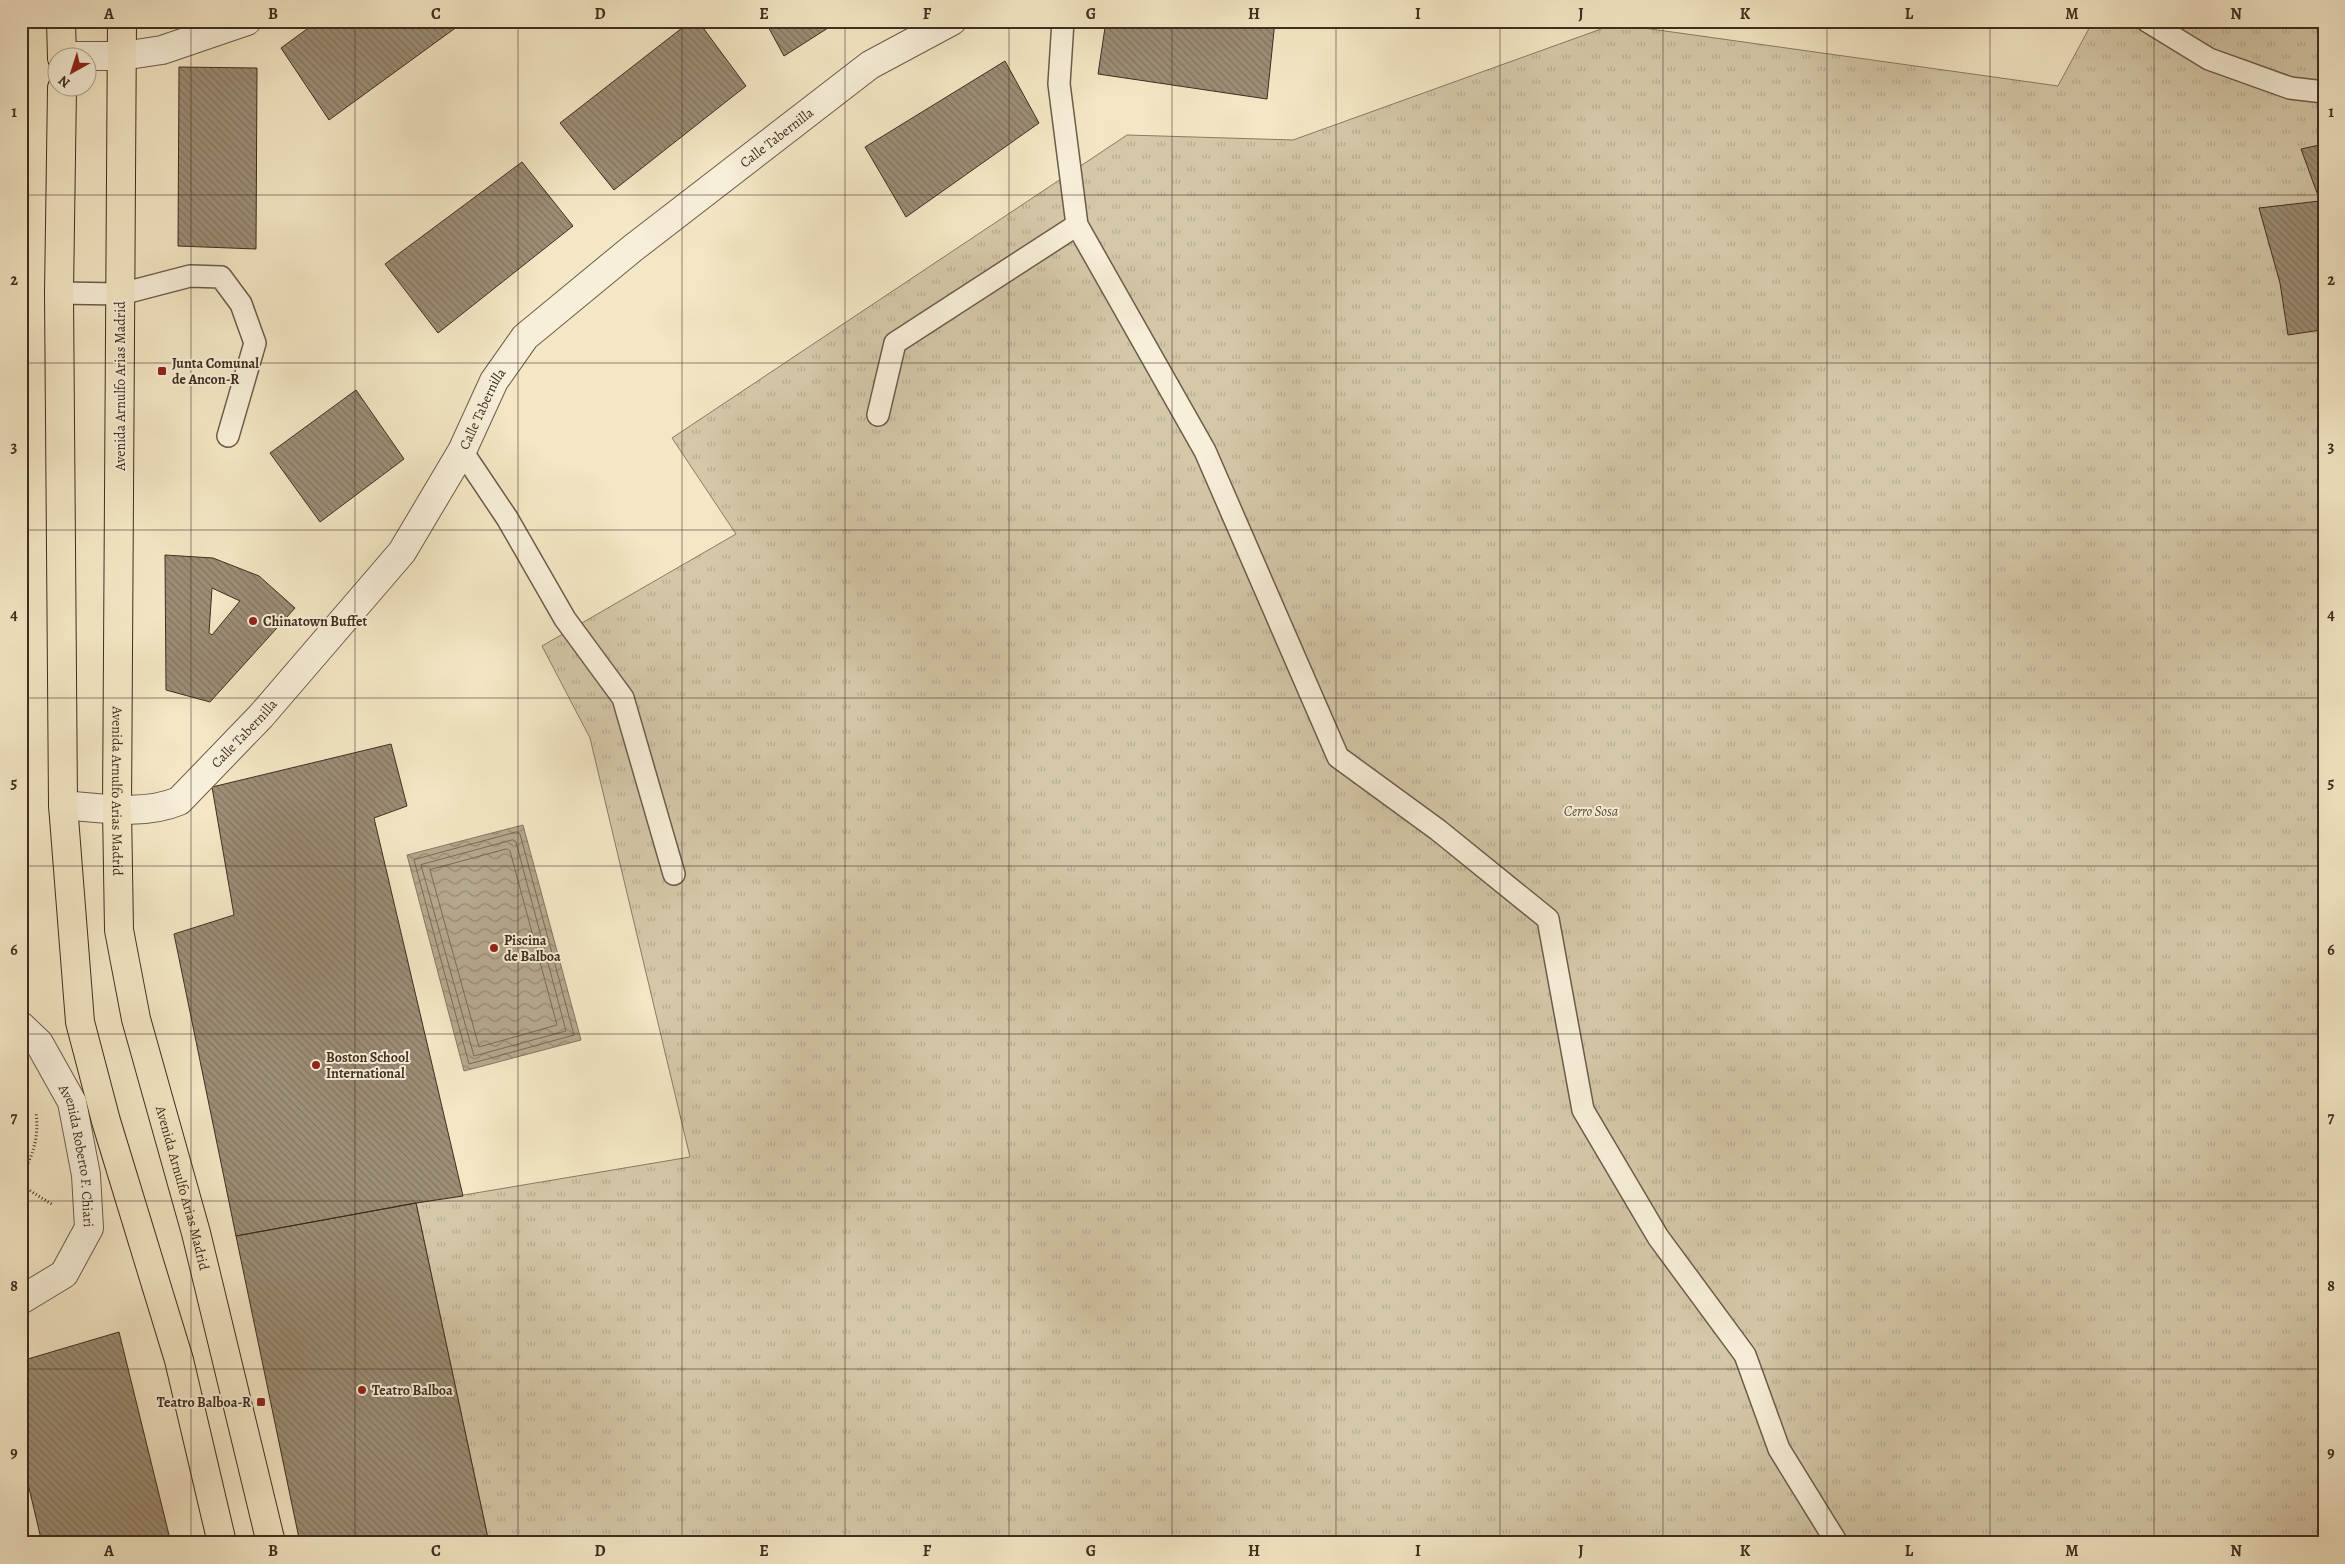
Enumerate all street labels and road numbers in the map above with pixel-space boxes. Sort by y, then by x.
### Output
street label: Calle Tabernilla [736,102,818,172]
street label: Avenida Arnulfo Arias Madrid [111,301,130,472]
street label: Calle Tabernilla [454,364,510,453]
street label: Calle Tabernilla [207,694,281,772]
street label: Avenida Arnulfo Arias Madrid [107,705,128,876]
street label: Avenida Roberto F. Chiari [54,1080,98,1228]
street label: Avenida Arnulfo Arias Madrid [151,1103,214,1273]

